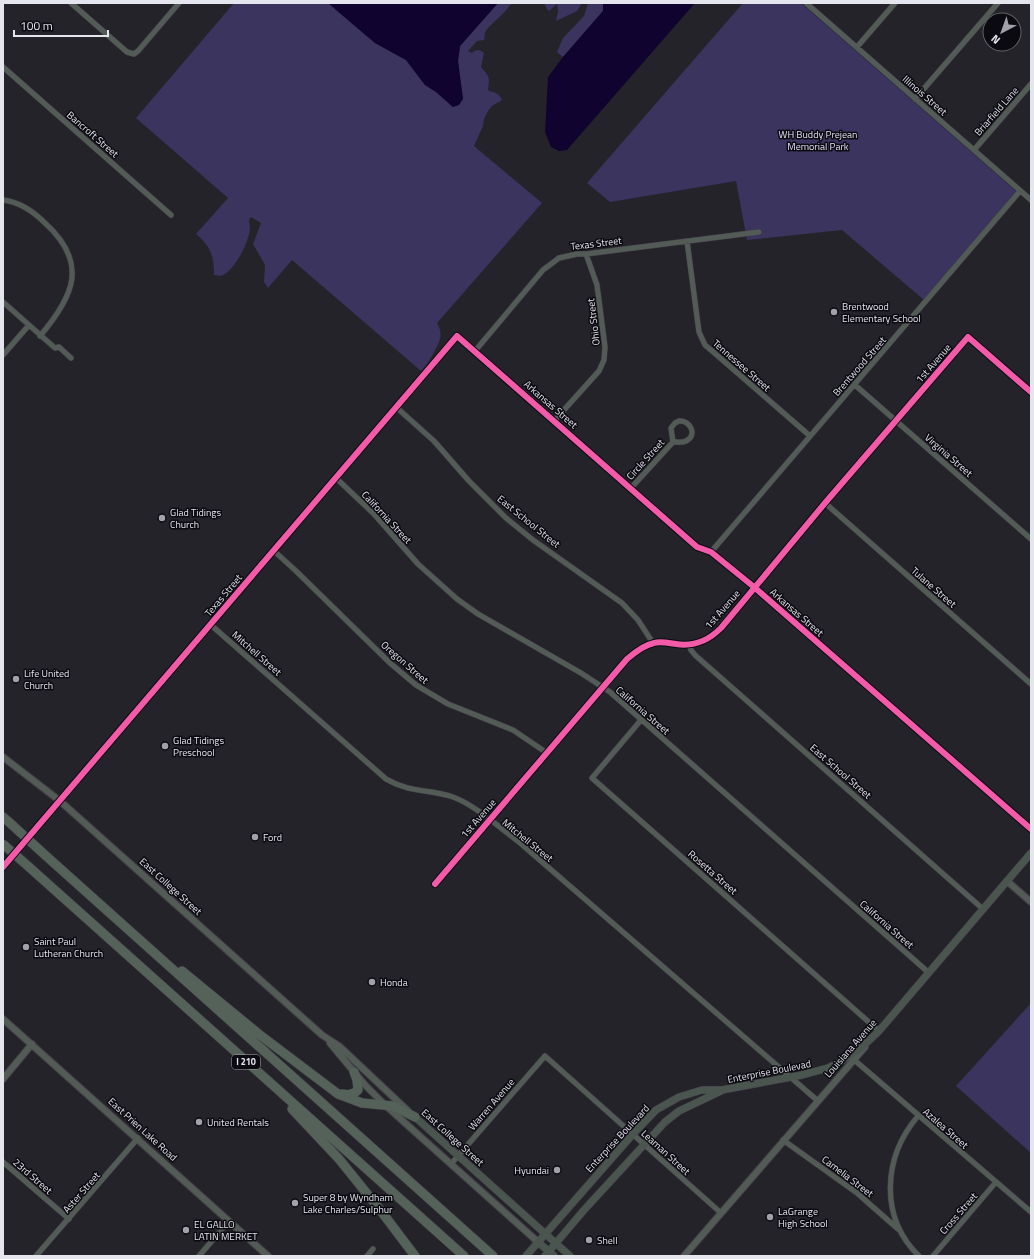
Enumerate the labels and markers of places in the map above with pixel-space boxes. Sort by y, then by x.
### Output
place label: Brentwood Elementary School [842,299,921,326]
marker: Brentwood Elementary School [829,307,839,317]
place label: Glad Tidings Church [170,505,221,532]
marker: Glad Tidings Church [157,513,167,523]
place label: Life United Church [24,666,69,693]
marker: Life United Church [11,674,21,684]
place label: Glad Tidings Preschool [173,733,224,760]
marker: Glad Tidings Preschool [160,741,170,751]
place label: Ford [263,830,282,845]
marker: Ford [250,832,260,842]
place label: Saint Paul Lutheran Church [34,934,103,961]
marker: Saint Paul Lutheran Church [21,942,31,952]
place label: Honda [380,975,408,990]
marker: Honda [367,977,377,987]
place label: United Rentals [207,1115,269,1130]
marker: United Rentals [194,1117,204,1127]
place label: Hyundai [514,1163,549,1178]
marker: Hyundai [552,1165,562,1175]
place label: Super 8 by Wyndham Lake Charles/Sulphur [303,1190,393,1217]
marker: Super 8 by Wyndham Lake Charles/Sulphur [290,1198,300,1208]
place label: LaGrange High School [778,1204,828,1231]
marker: LaGrange High School [765,1212,775,1222]
place label: EL GALLO LATIN MERKET [194,1217,258,1244]
marker: EL GALLO LATIN MERKET [181,1225,191,1235]
place label: Shell [597,1233,617,1248]
marker: Shell [584,1235,594,1245]

